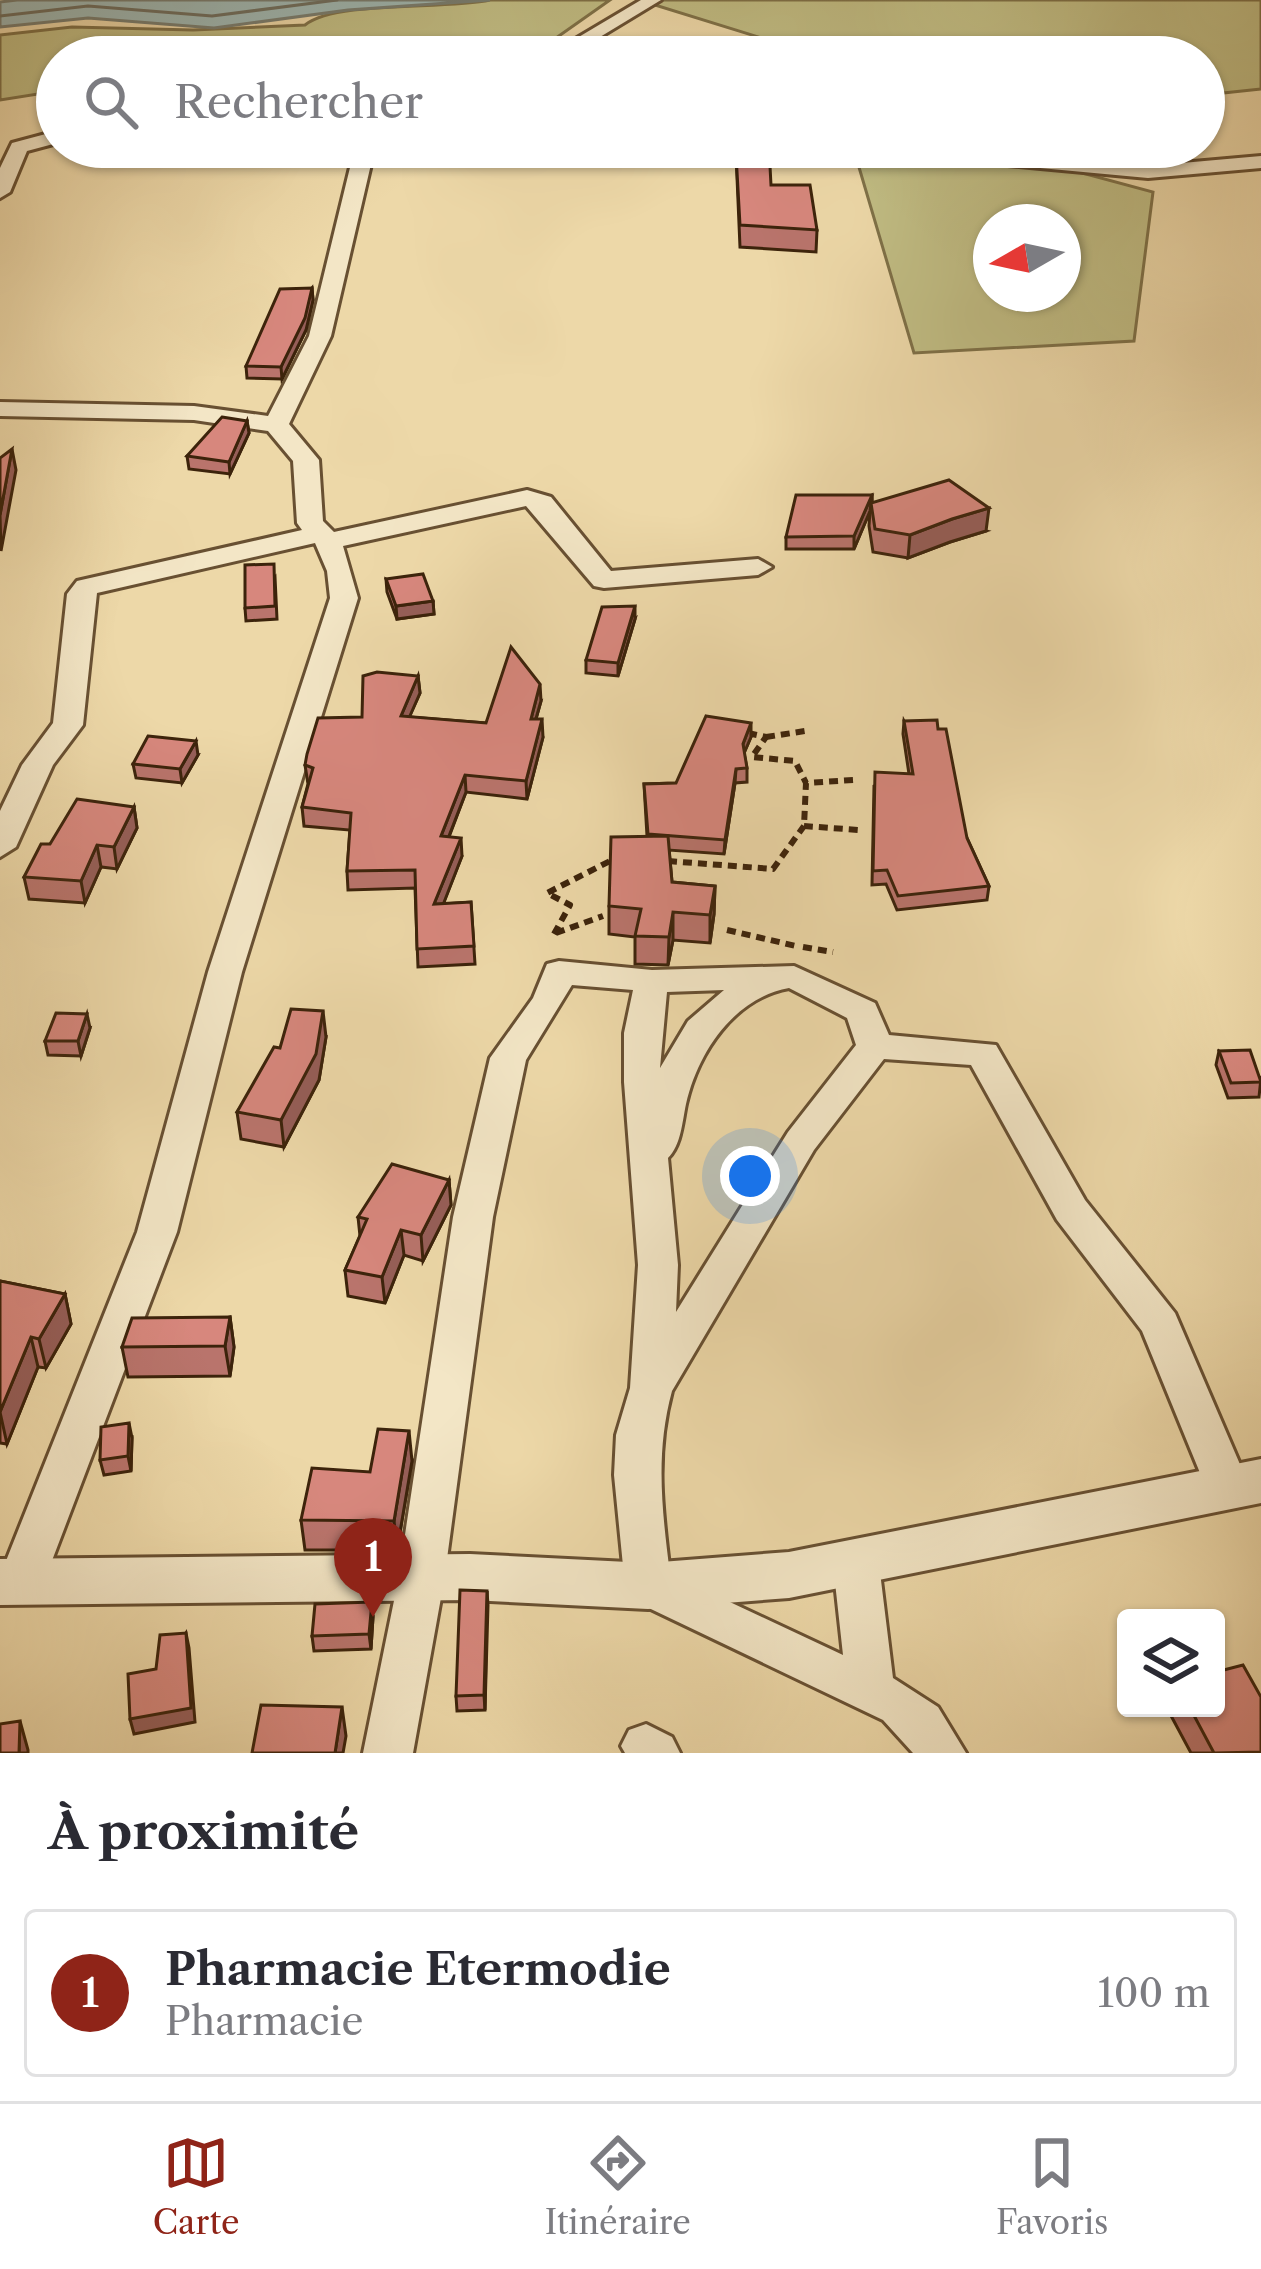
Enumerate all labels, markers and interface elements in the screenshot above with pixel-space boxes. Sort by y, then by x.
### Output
search box [36,36,1225,168]
icon: search [78,69,144,135]
text: Rechercher [174,74,423,130]
north arrow [973,204,1081,312]
your location [720,1146,780,1206]
pin: 1 [334,1518,412,1617]
map controls [1117,1609,1225,1717]
button: layers [1117,1609,1225,1717]
text: À proximité [48,1800,359,1862]
text: Pharmacie Etermodie [165,1941,671,1997]
text: 1 [81,1969,99,2017]
text: 100 m [1097,1969,1210,2017]
text: Pharmacie [165,1997,363,2045]
tab: Carte [153,2130,240,2243]
tab: Itinéraire [545,2130,691,2243]
tab: Favoris [996,2130,1108,2243]

